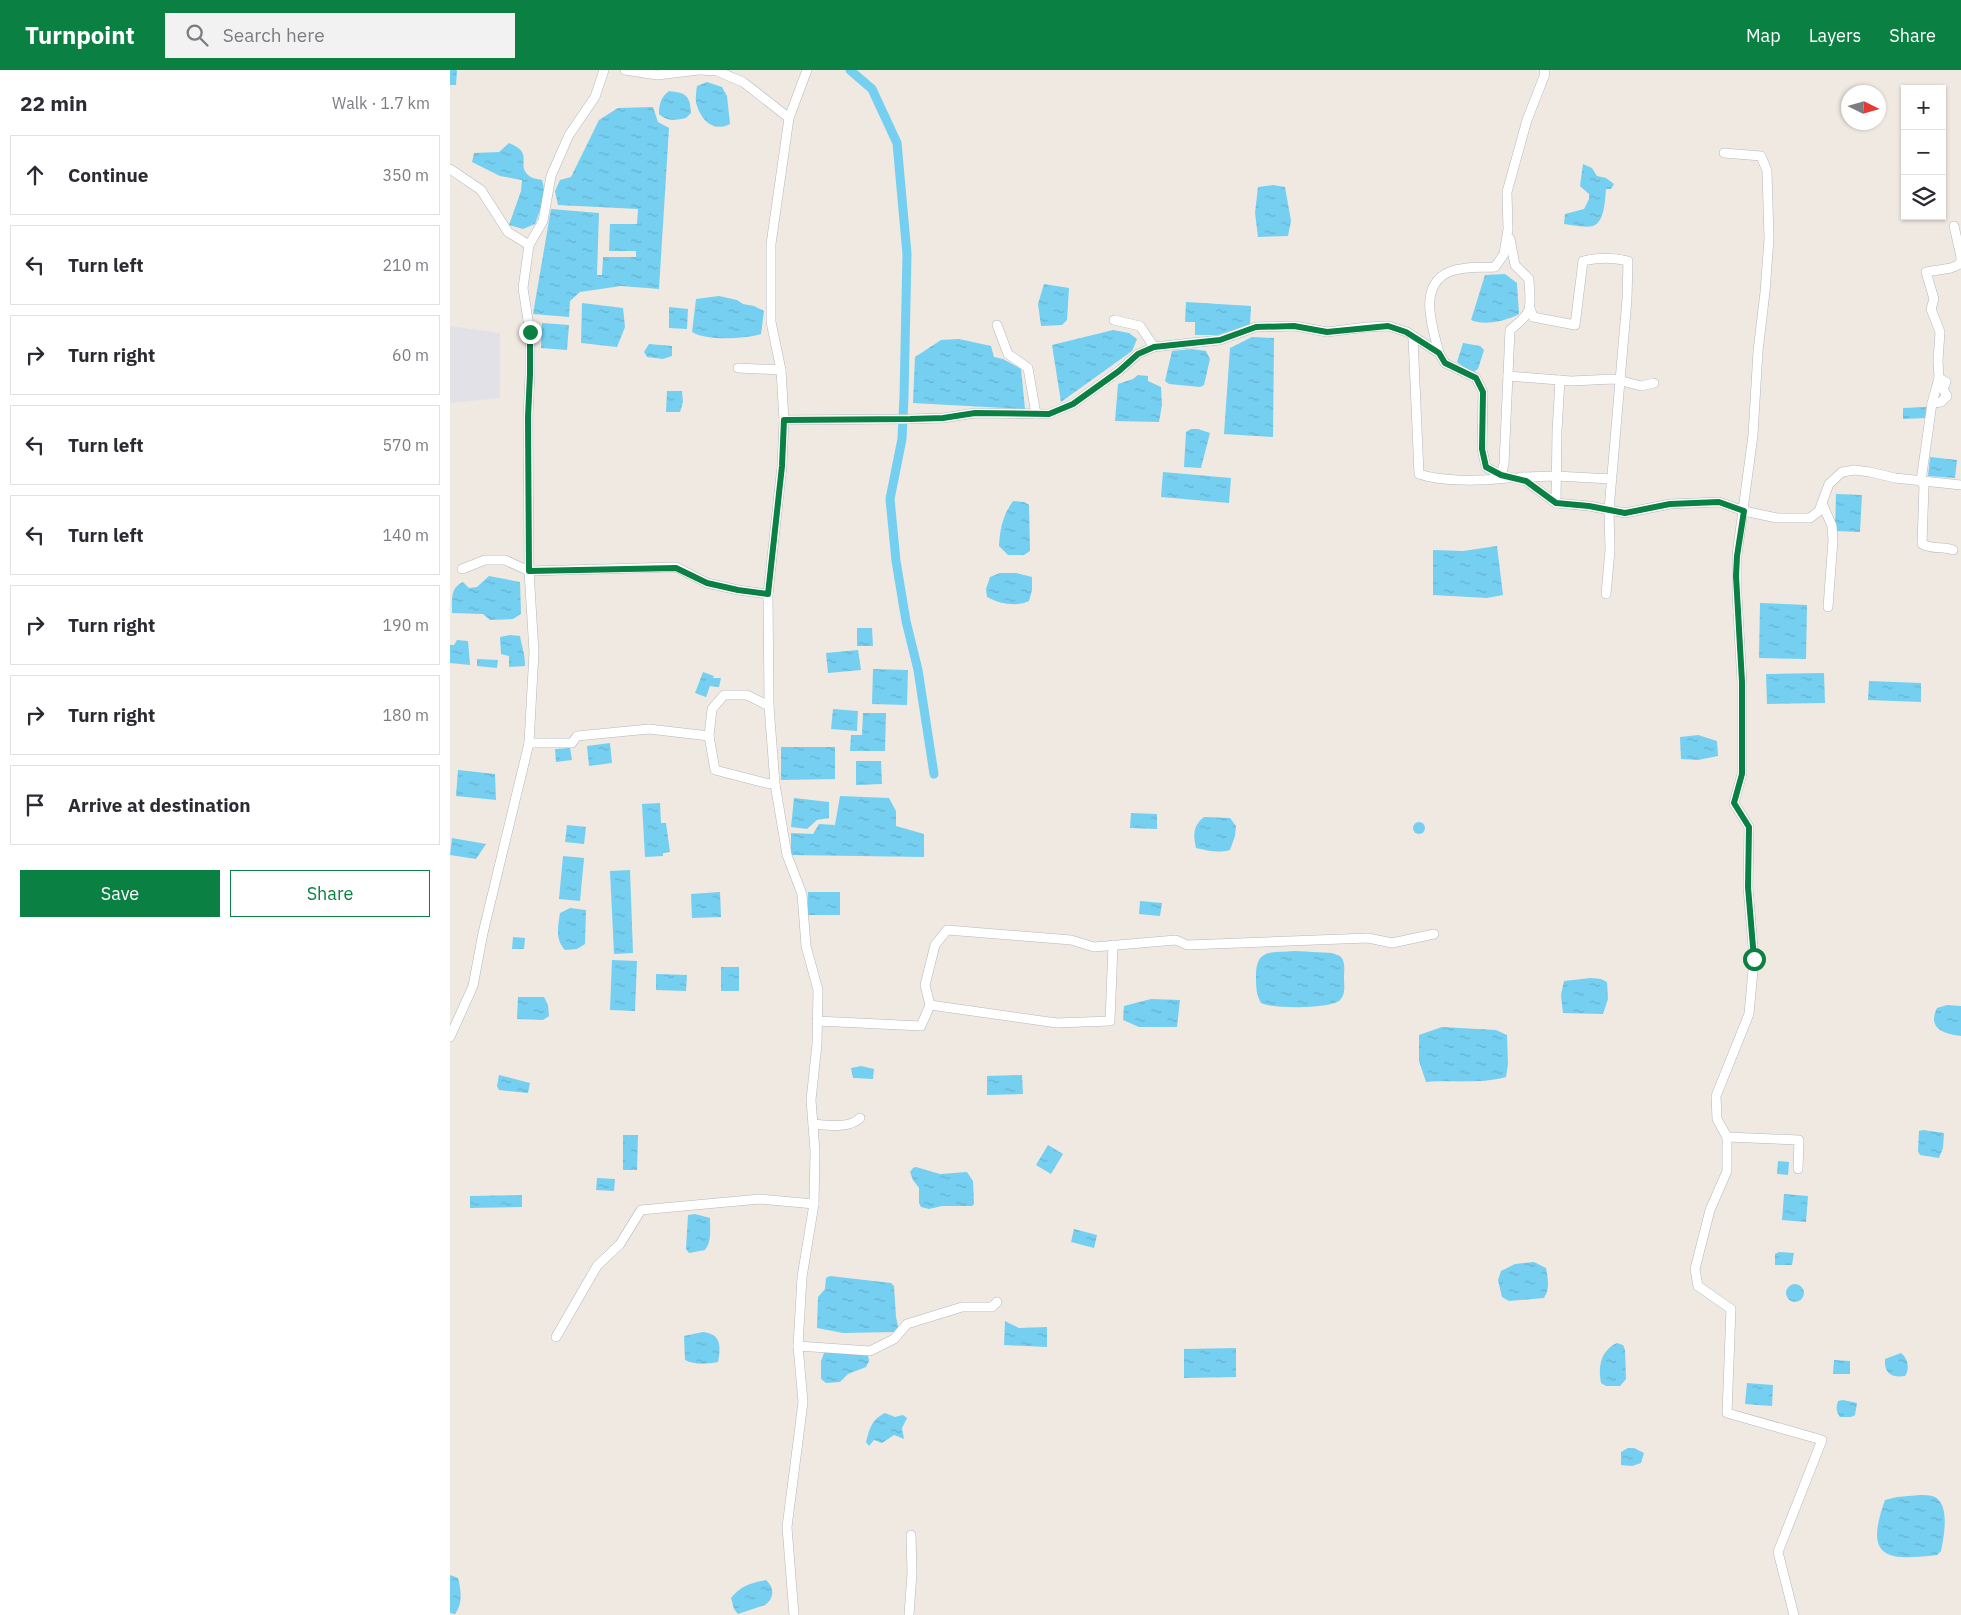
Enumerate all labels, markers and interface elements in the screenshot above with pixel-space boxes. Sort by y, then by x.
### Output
search box [165,13,515,58]
text: Turnpoint [25,19,135,51]
icon: search [183,21,211,49]
text: Search here [223,23,325,47]
text: Map [1746,24,1781,47]
text: Layers [1809,24,1861,47]
text: Share [1889,24,1936,47]
north arrow [1841,85,1886,130]
map controls [1901,85,1946,220]
button: + [1901,85,1946,130]
text: 22 min [20,89,87,117]
text: Walk · 1.7 km [332,93,430,113]
button: − [1901,130,1946,175]
icon: ahead [21,161,49,189]
text: Continue [68,163,148,187]
text: 350 m [382,165,429,185]
button: layers [1901,175,1946,220]
icon: left [21,251,49,279]
text: Turn left [68,253,144,277]
text: 210 m [382,255,429,275]
route end [519,321,542,344]
icon: right [21,341,49,369]
text: Turn right [68,343,155,367]
text: 60 m [392,345,429,365]
icon: left [21,431,49,459]
text: Turn left [68,433,144,457]
text: 570 m [382,435,429,455]
icon: left [21,521,49,549]
text: Turn left [68,523,144,547]
text: 140 m [382,525,429,545]
icon: right [21,611,49,639]
text: Turn right [68,613,155,637]
text: 190 m [382,615,429,635]
icon: right [21,701,49,729]
text: Turn right [68,703,155,727]
text: 180 m [382,705,429,725]
icon: arrive [21,791,49,819]
text: Arrive at destination [68,793,251,817]
button: Save [20,870,220,917]
button: Share [230,870,430,917]
route start [1743,948,1766,971]

